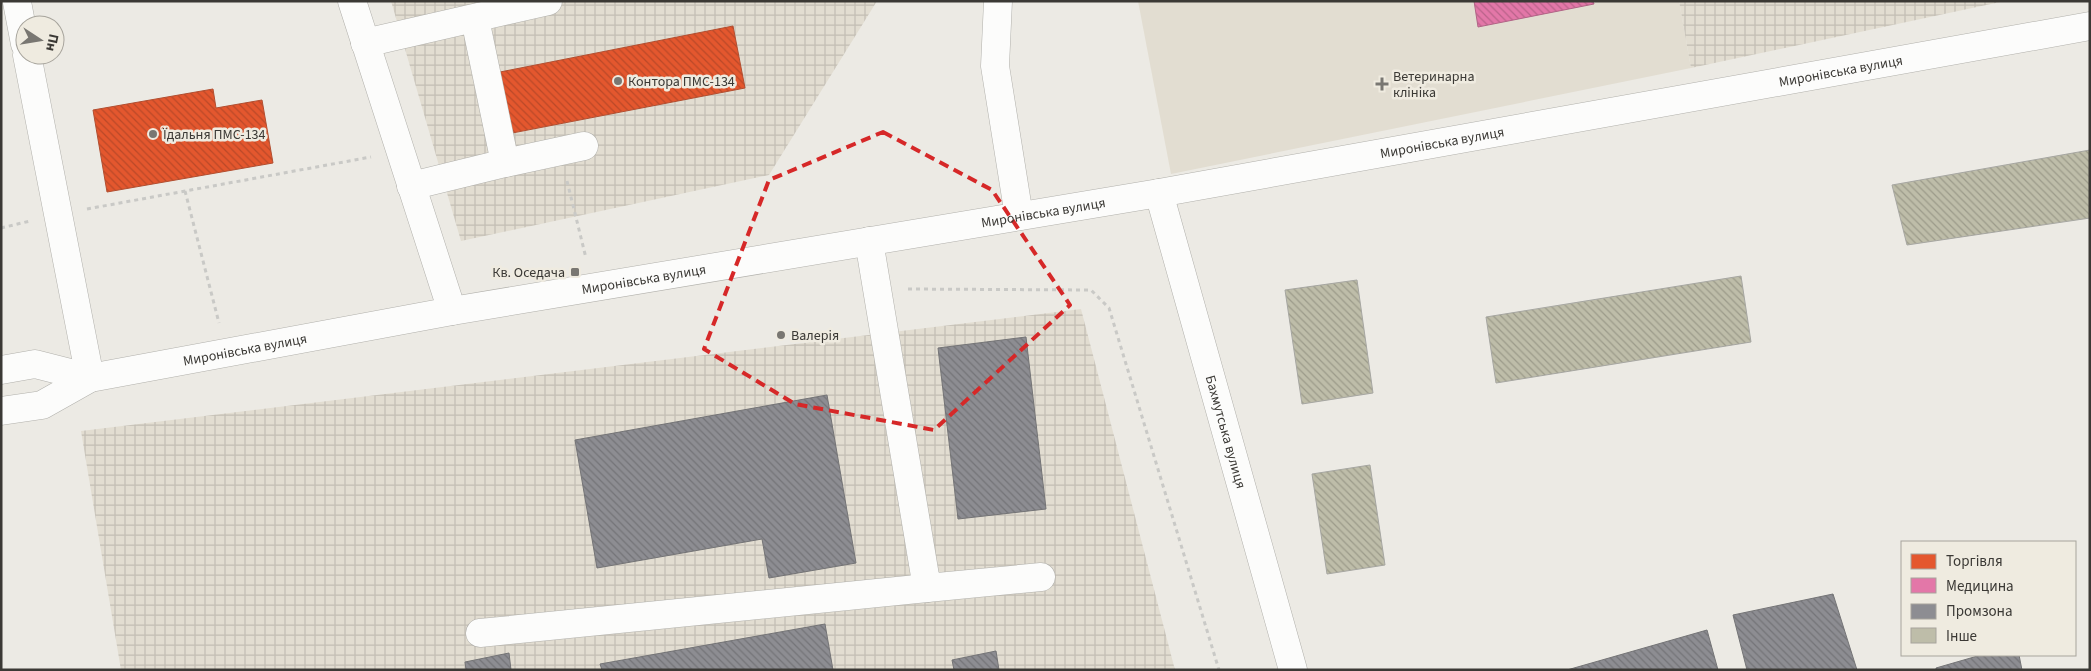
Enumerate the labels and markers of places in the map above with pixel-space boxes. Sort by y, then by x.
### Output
place label: Ветеринарна клініка [1393,67,1475,103]
place label: Контора ПМС-134 [628,72,735,92]
marker: Контора ПМС-134 [612,75,624,87]
marker: Ветеринарна клініка [1375,77,1389,91]
place label: Їдальня ПМС-134 [162,125,266,145]
marker: Їдальня ПМС-134 [147,128,159,140]
place label: Кв. Оседача [492,263,565,283]
marker: Кв. Оседача [569,266,581,278]
place label: Валерія [791,326,839,346]
marker: Валерія [775,329,787,341]

